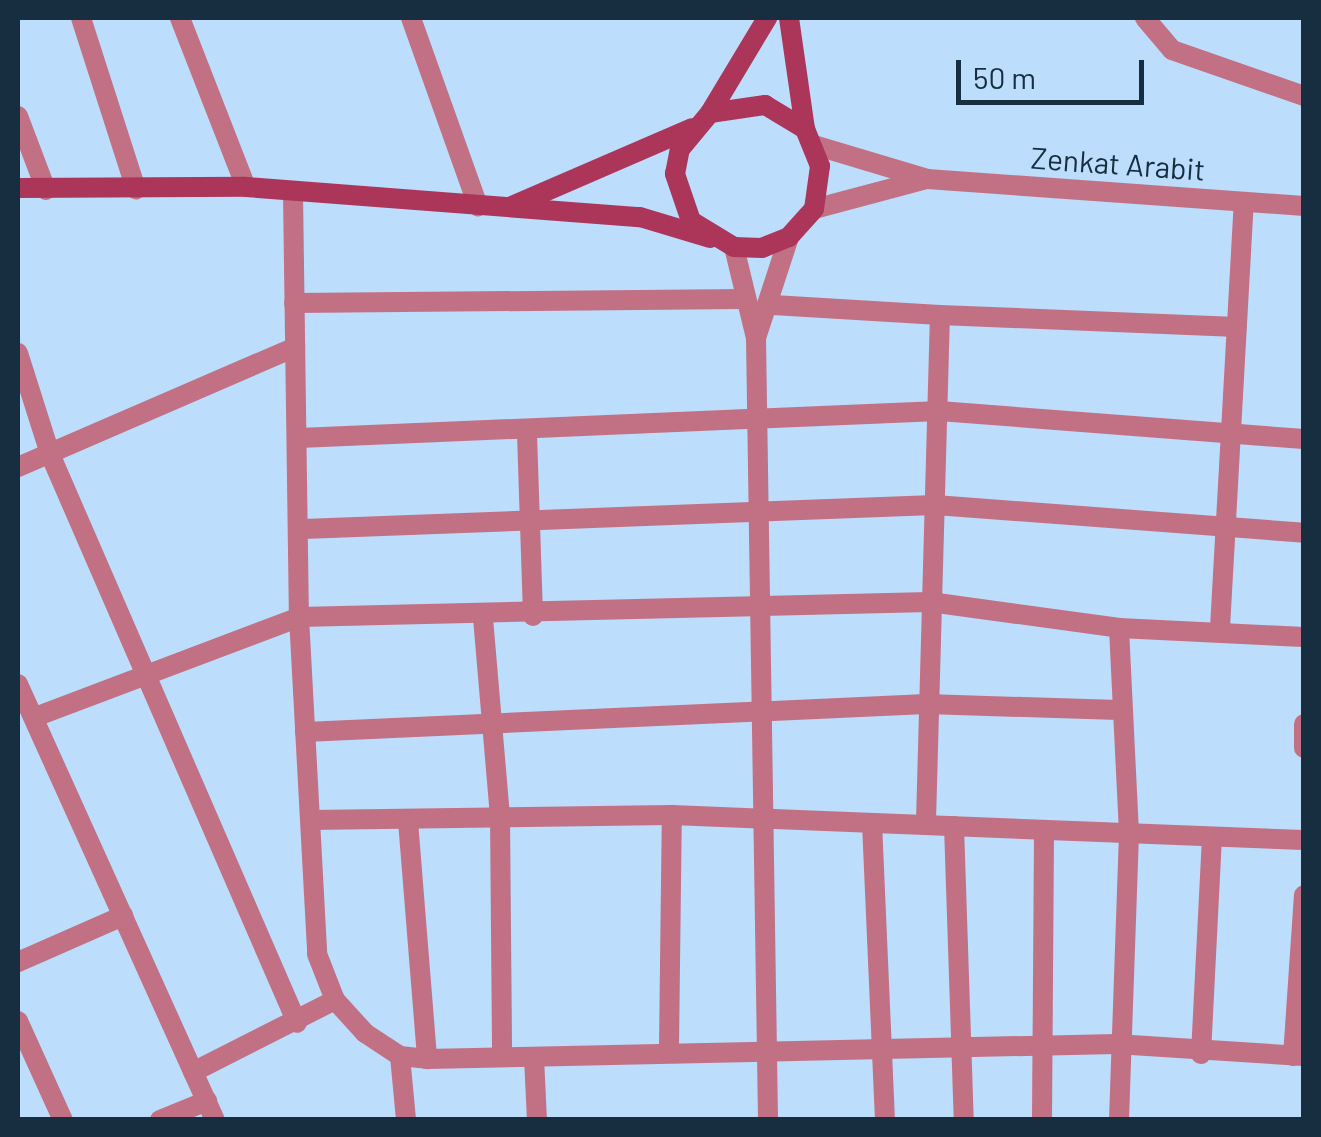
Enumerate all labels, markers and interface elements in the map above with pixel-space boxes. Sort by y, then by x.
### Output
scale bar [961,40,1148,102]
text: 50 m [973,59,1036,95]
street label: Zenkat Arabit [1030,139,1206,187]

